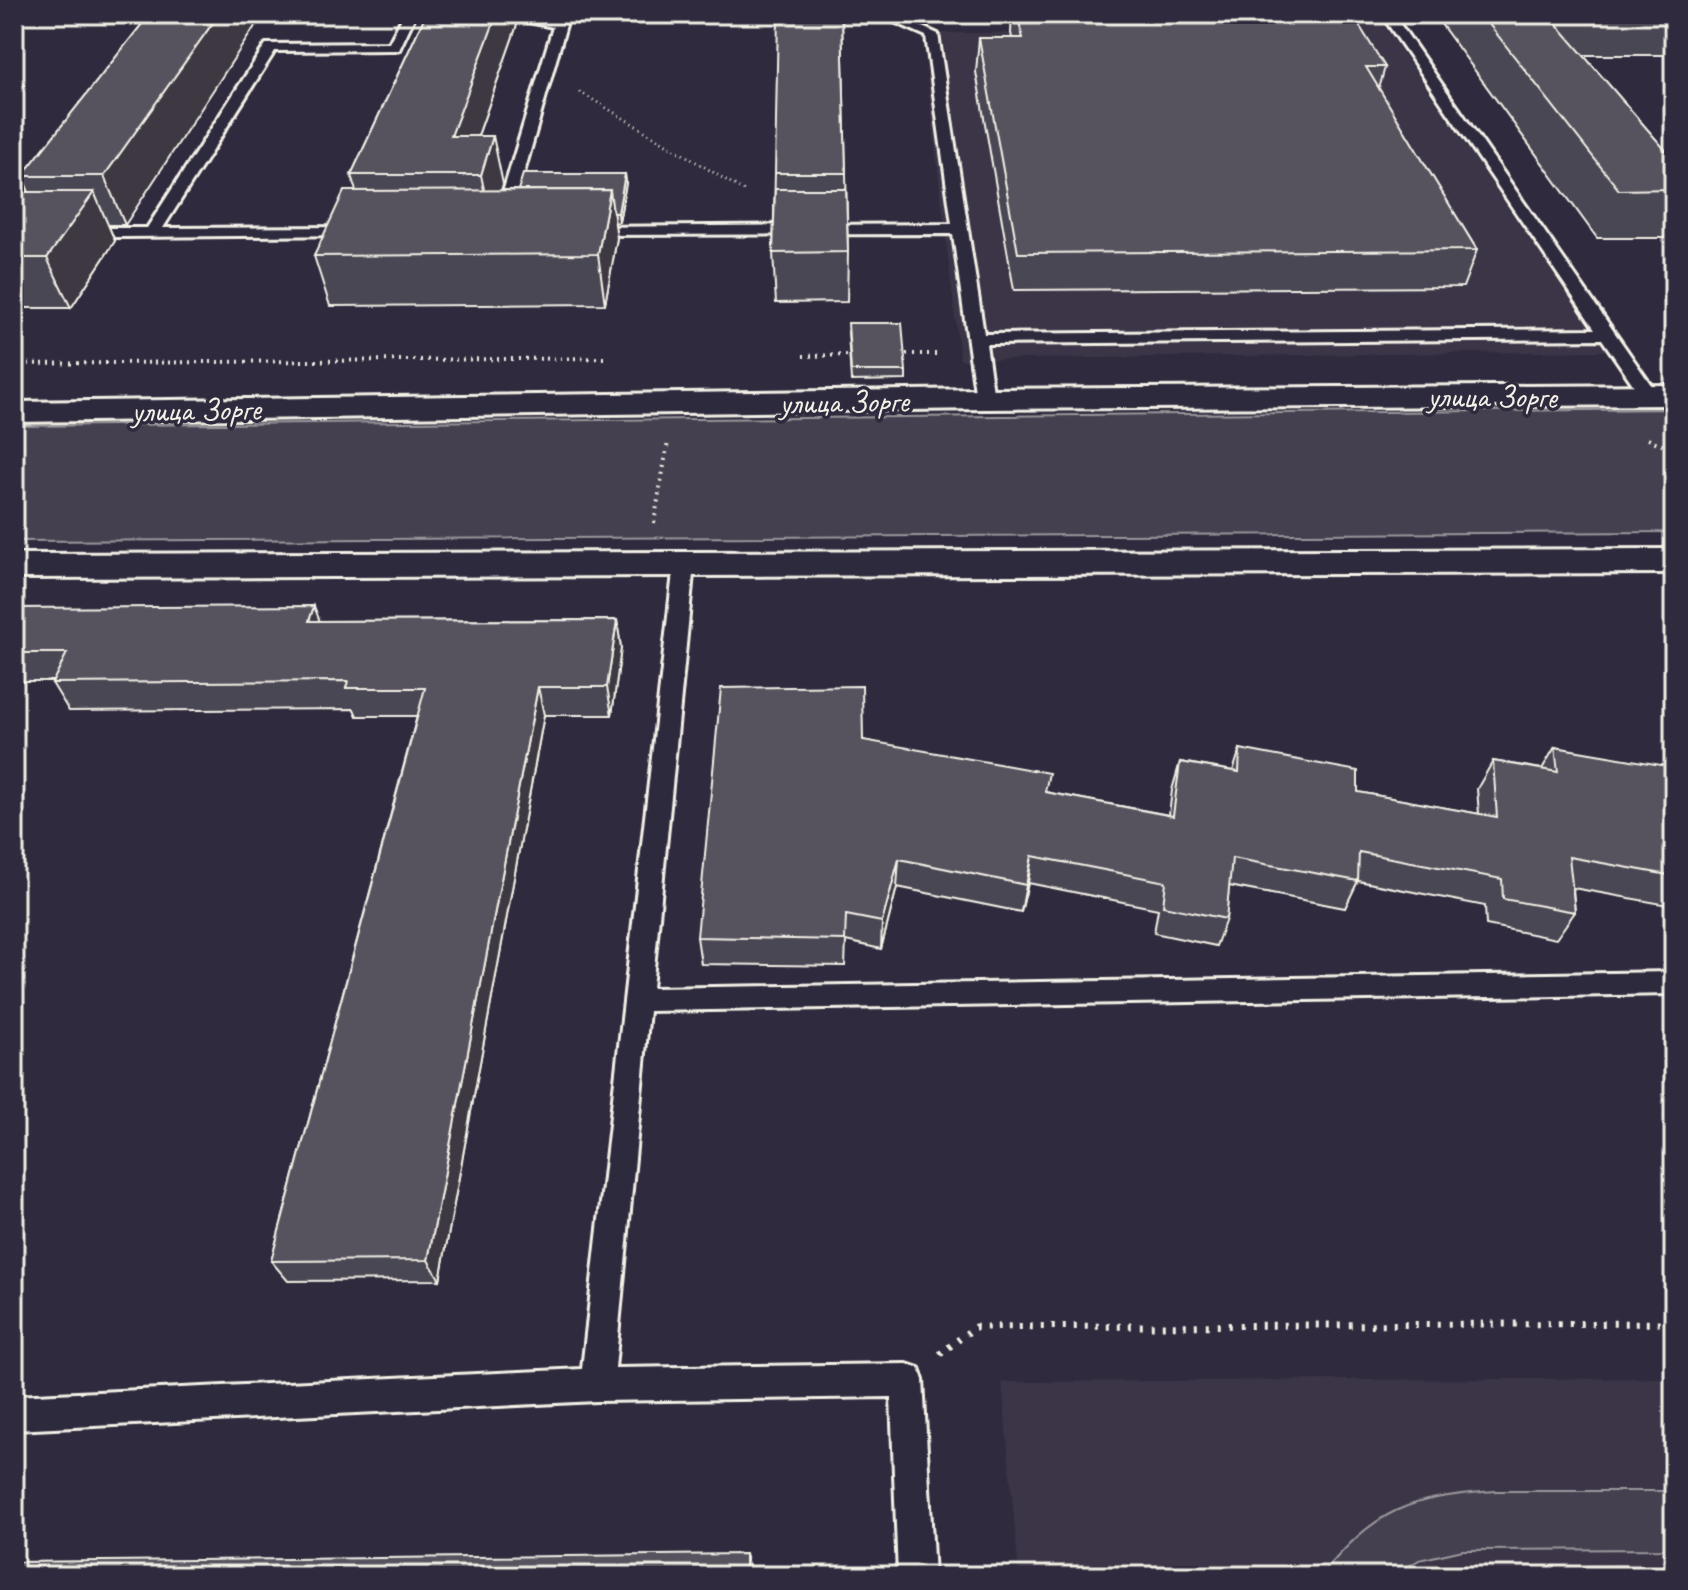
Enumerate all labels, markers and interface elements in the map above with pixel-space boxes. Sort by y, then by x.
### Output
street label: улица Зорге [1425,376,1559,417]
street label: улица Зорге [777,380,912,424]
street label: улица Зорге [129,388,264,432]

